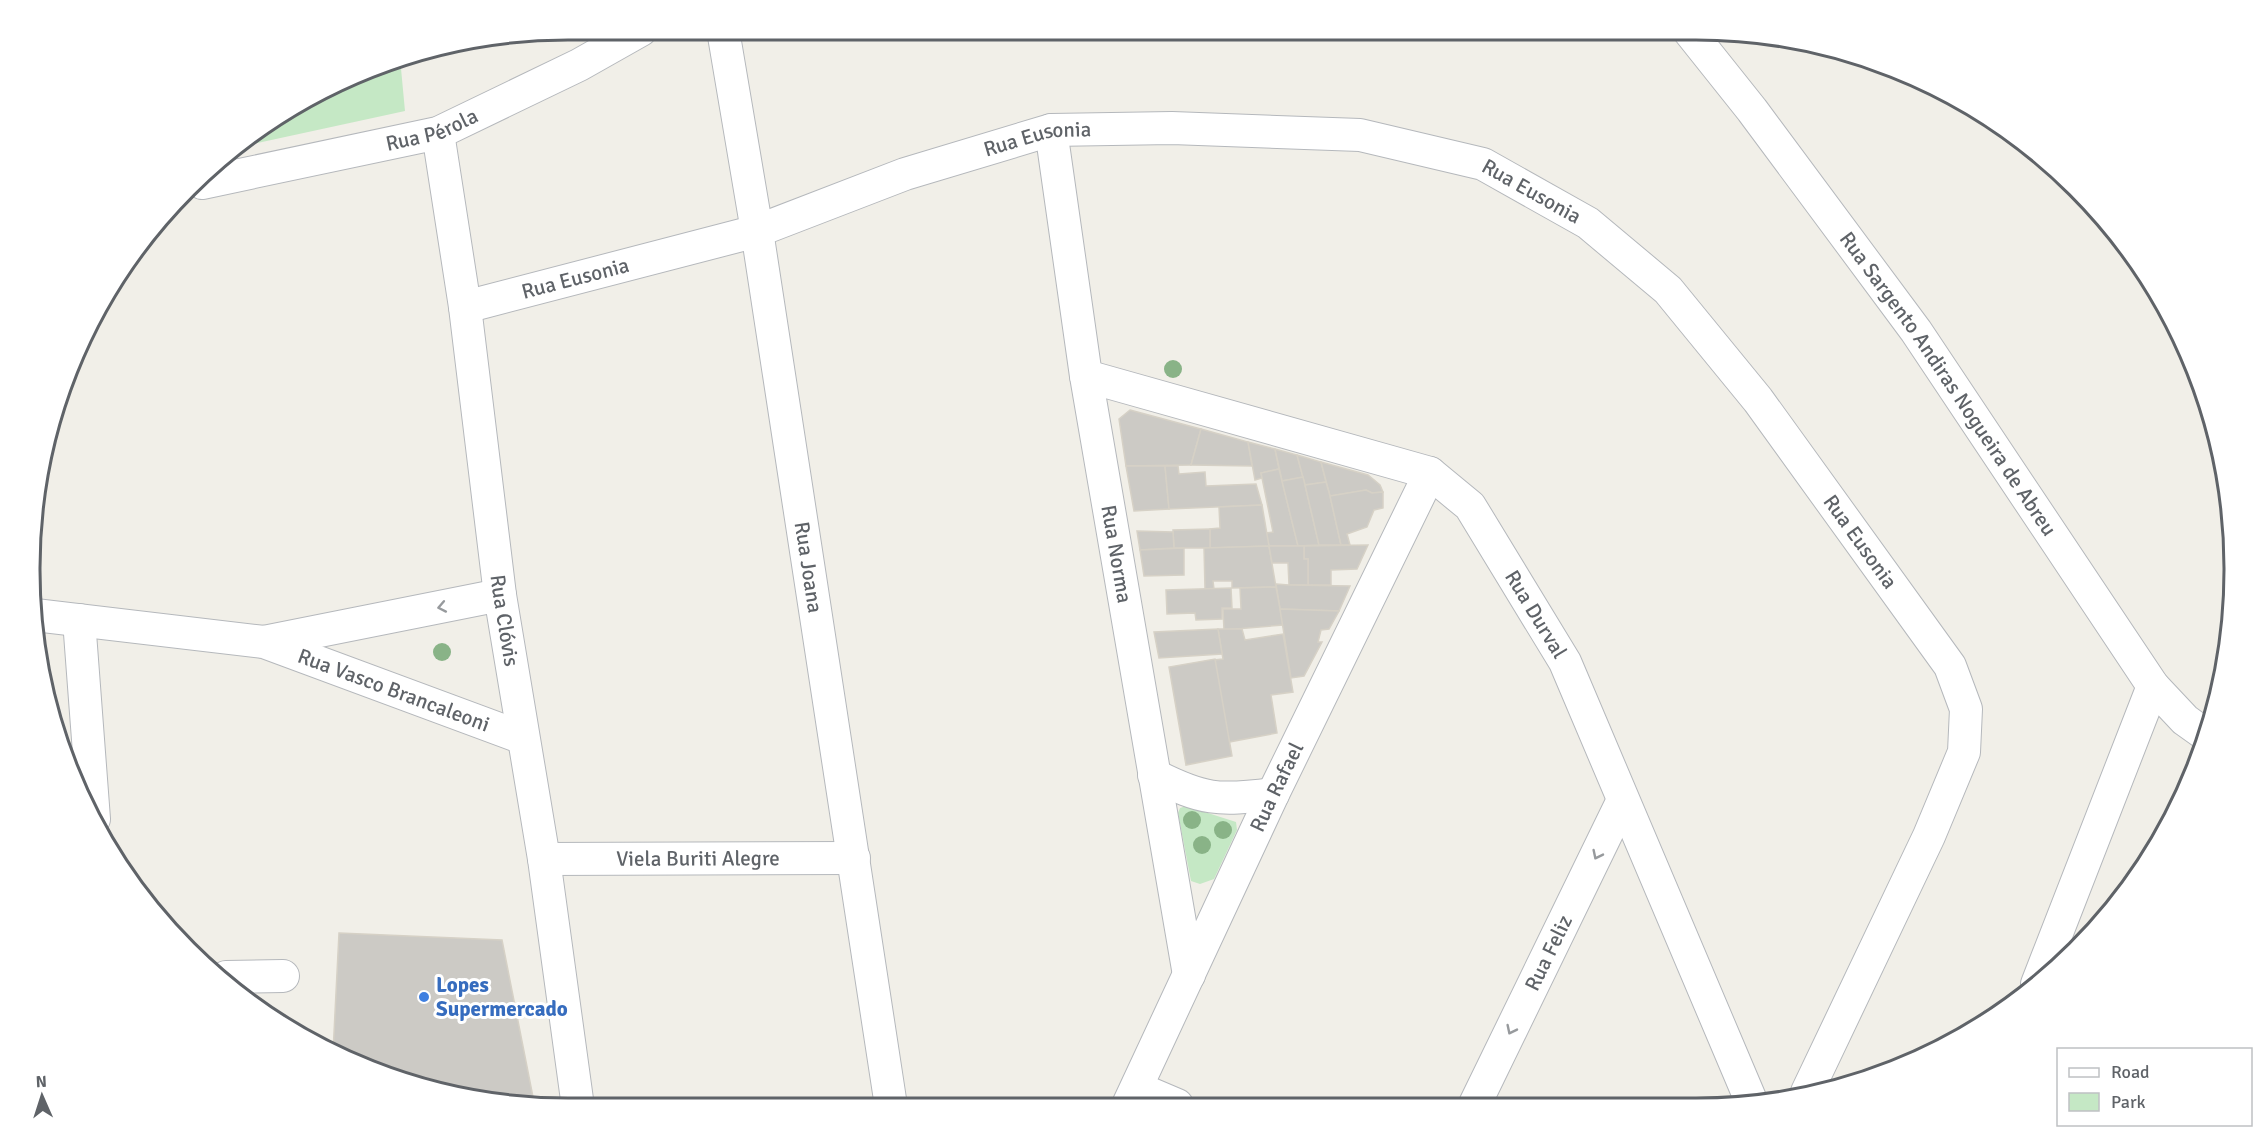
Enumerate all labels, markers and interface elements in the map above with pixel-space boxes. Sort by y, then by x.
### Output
street label: Rua Pérola [383,103,482,157]
street label: Rua Eusonia [980,116,1091,163]
street label: Rua Eusonia [1477,153,1586,230]
street label: Rua Sargento Andiras Nogueira de Abreu [1834,227,2062,541]
street label: Rua Eusonia [519,252,632,305]
street label: Rua Eusonia [1818,489,1903,594]
street label: Rua Norma [1095,503,1138,605]
street label: Rua Joana [789,520,828,615]
street label: Rua Durval [1499,565,1573,663]
street label: Rua Clóvis [485,573,525,668]
one-way arrow [438,600,448,613]
street label: Rua Vasco Brancaleoni [294,643,493,738]
street label: Rua Rafael [1244,738,1309,836]
street label: Viela Buriti Alegre [616,845,780,872]
one-way arrow [1592,849,1604,860]
street label: Rua Feliz [1519,911,1578,995]
place label: Lopes Supermercado [436,972,568,1022]
marker: Lopes Supermercado [417,990,431,1004]
one-way arrow [1507,1024,1518,1035]
legend [2057,1048,2252,1126]
text: Road [2111,1061,2150,1083]
north arrow [12,1066,72,1126]
text: N [35,1072,47,1092]
text: Park [2111,1091,2146,1113]

